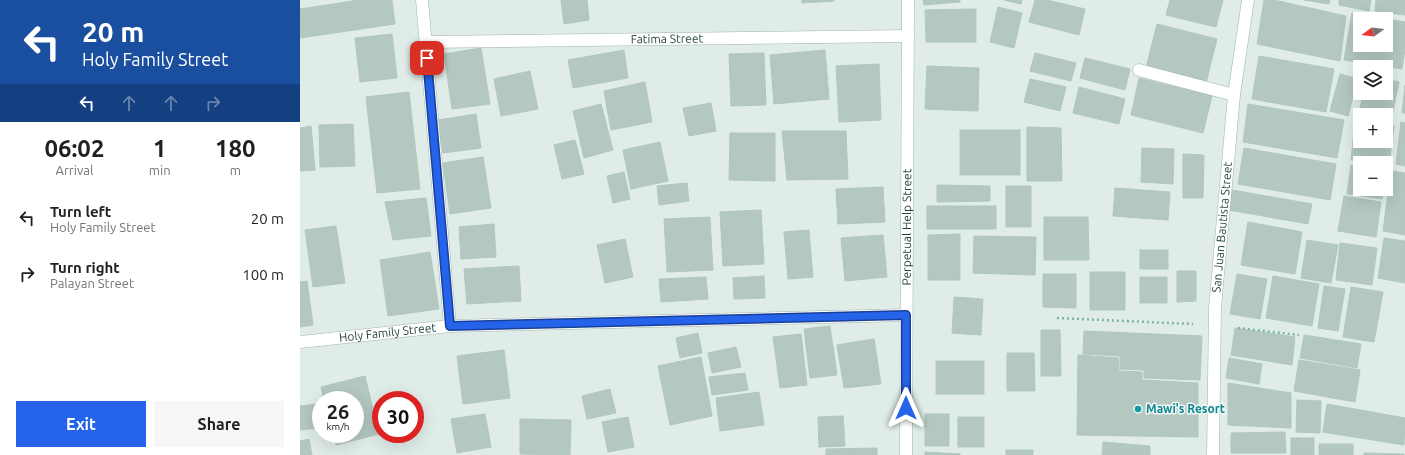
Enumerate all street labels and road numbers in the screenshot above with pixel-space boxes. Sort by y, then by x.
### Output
street label: Fatima Street [631,32,704,45]
street label: San Juan Bautista Street [1209,161,1234,293]
street label: Perpetual Help Street [900,168,913,285]
street label: Holy Family Street [338,320,437,344]

